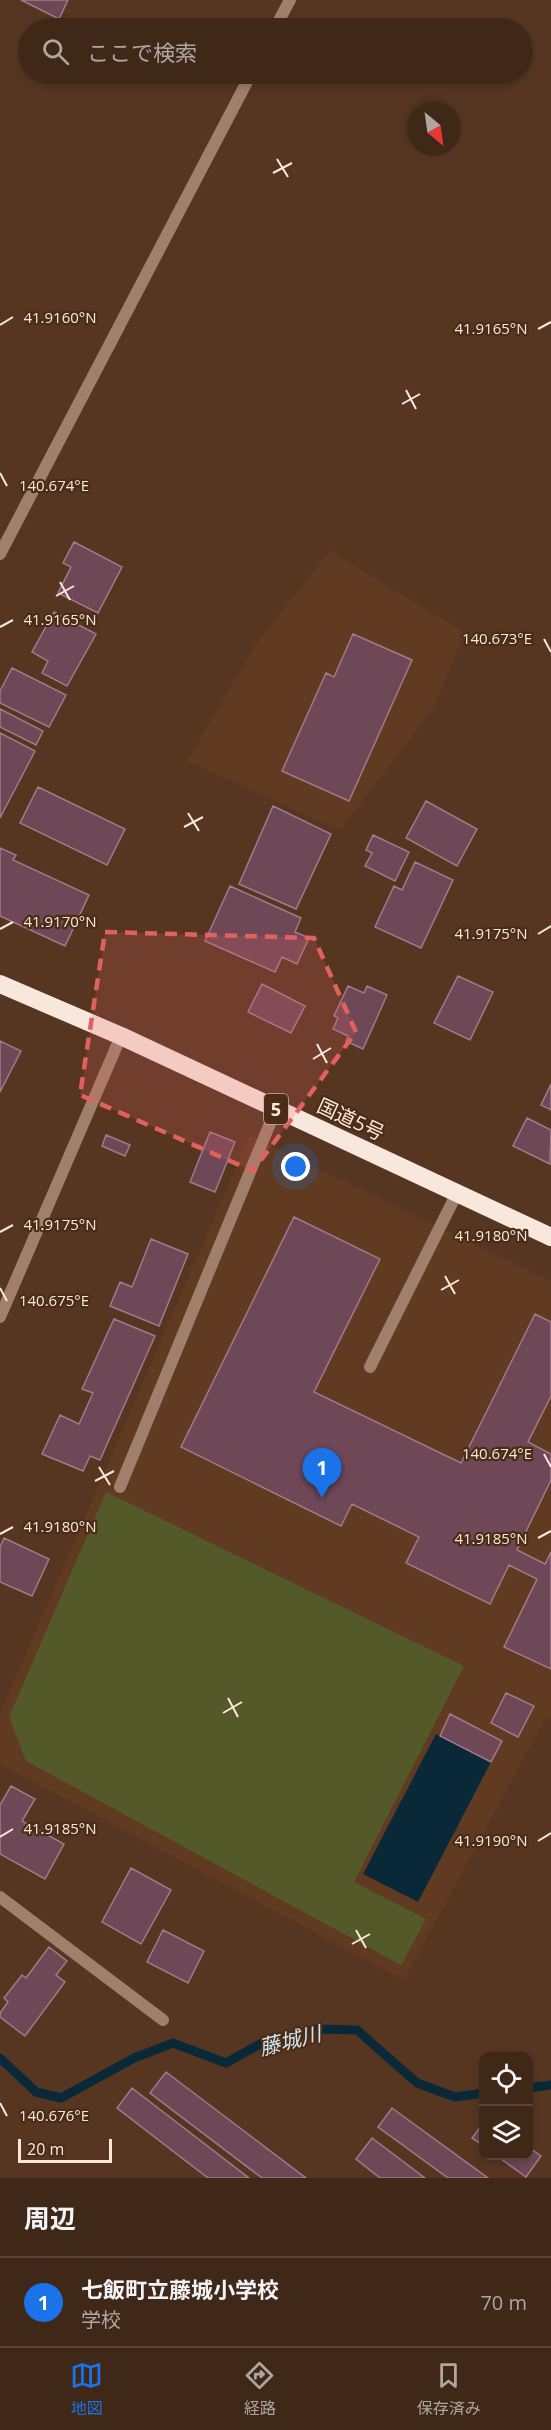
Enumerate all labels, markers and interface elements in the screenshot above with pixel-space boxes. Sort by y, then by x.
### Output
search box [18,18,533,84]
icon: search [39,35,72,68]
text: ここで検索 [87,37,197,67]
north arrow [407,102,461,156]
text: 41.9160°N [23,307,97,327]
text: 41.9165°N [454,318,528,338]
text: 140.674°E [19,475,89,495]
text: 41.9165°N [23,609,97,629]
text: 140.673°E [462,628,532,648]
text: 41.9170°N [23,911,97,931]
text: 41.9175°N [454,923,528,943]
street label: 国道5号 [313,1092,389,1146]
road number: 5 [264,1094,288,1124]
your location [281,1152,310,1181]
text: 41.9175°N [23,1214,97,1234]
text: 41.9180°N [454,1225,528,1245]
text: 140.675°E [19,1290,89,1310]
text: 140.674°E [462,1443,532,1463]
pin: 1 [302,1448,342,1498]
text: 41.9180°N [23,1516,97,1536]
text: 41.9185°N [454,1528,528,1548]
text: 41.9185°N [23,1818,97,1838]
text: 41.9190°N [454,1830,528,1850]
water label: 藤城川 [256,2018,326,2061]
map controls [479,2052,533,2160]
button: locate [479,2052,533,2106]
text: 140.676°E [19,2105,89,2125]
button: layers [479,2106,533,2160]
scale bar [18,2136,112,2164]
text: 20 m [27,2138,64,2160]
text: 周辺 [24,2200,76,2236]
text: 七飯町立藤城小学校 [81,2274,279,2304]
text: 1 [38,2289,49,2316]
text: 70 m [480,2289,527,2316]
text: 学校 [81,2306,121,2333]
tab: 地図 [70,2359,103,2419]
tab: 経路 [243,2359,276,2419]
tab: 保存済み [417,2359,481,2419]

